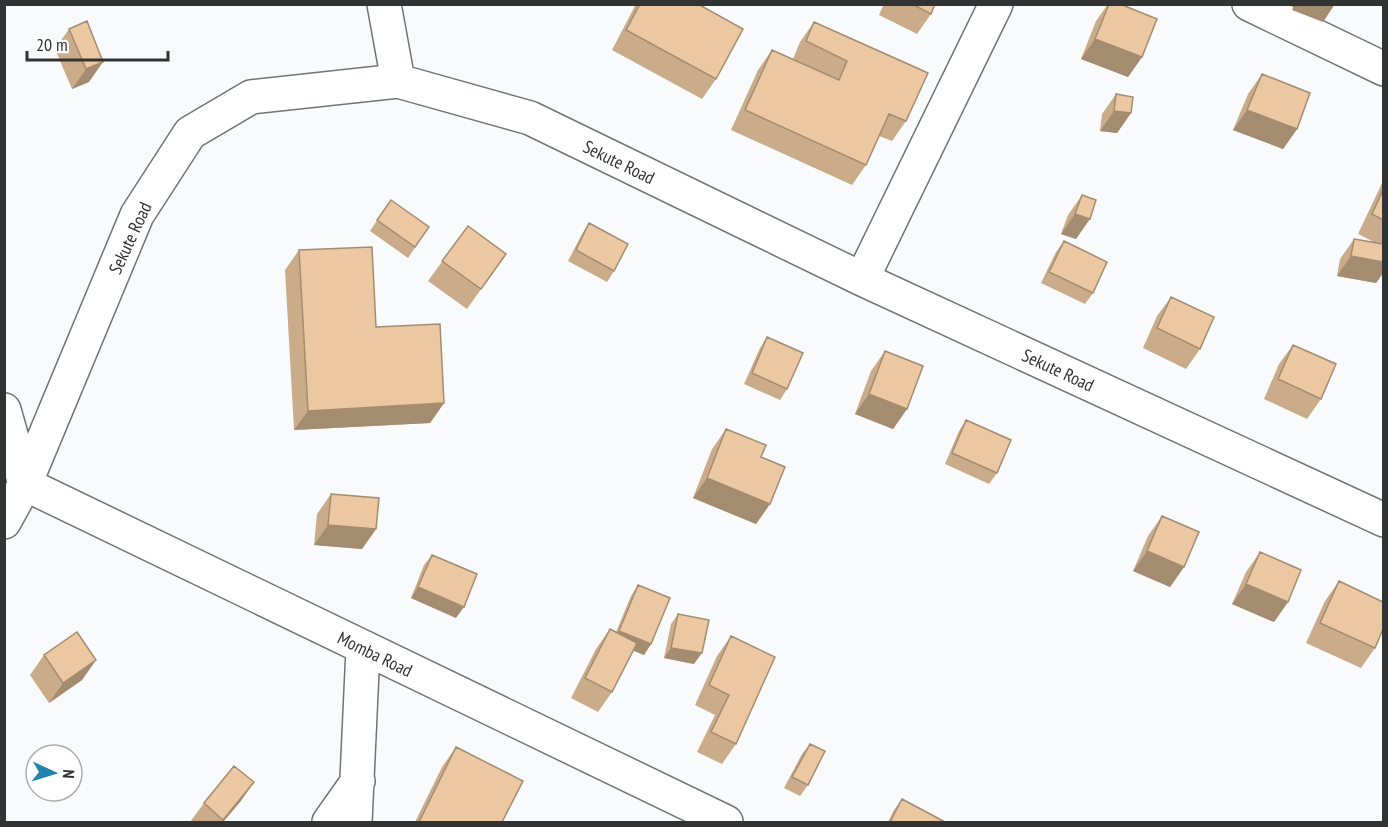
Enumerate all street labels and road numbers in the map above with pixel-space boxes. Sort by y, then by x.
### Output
street label: Sekute Road [579,135,659,189]
street label: Sekute Road [103,198,157,278]
street label: Sekute Road [1018,343,1098,397]
street label: Momba Road [334,626,416,682]

